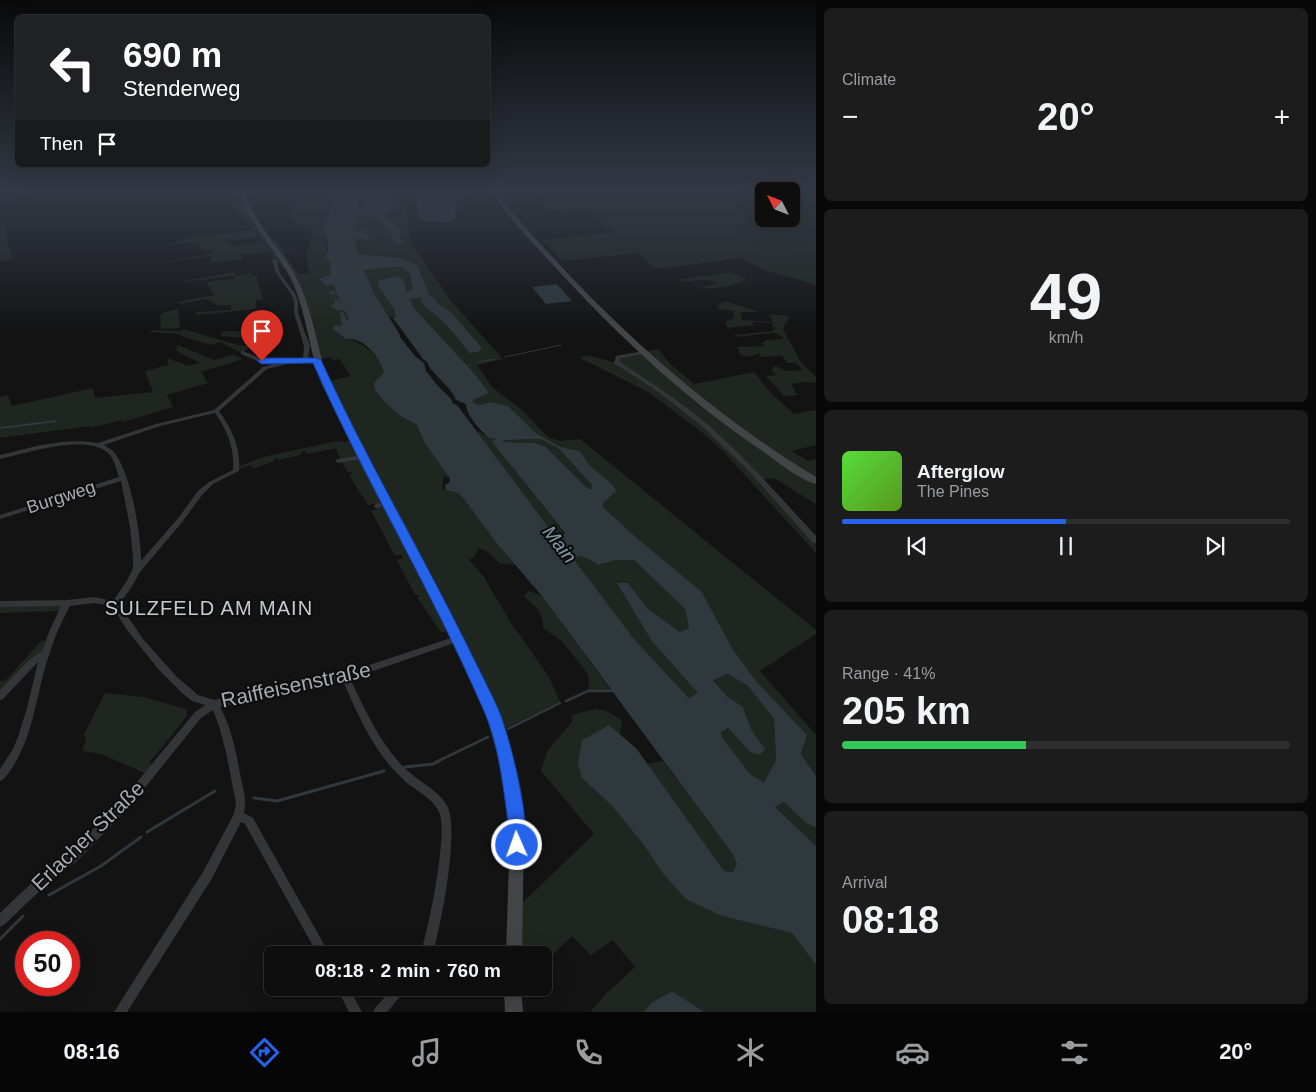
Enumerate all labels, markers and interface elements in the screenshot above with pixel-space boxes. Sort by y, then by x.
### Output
icon: left [40,35,105,100]
text: 690 m [123,35,222,74]
text: Climate [842,71,896,88]
text: Stenderweg [123,76,240,101]
text: 20° [1037,96,1095,138]
text: − [842,101,858,132]
text: + [1274,101,1290,132]
icon: arrive [93,130,121,158]
text: Then [40,133,83,154]
north arrow [755,182,800,228]
map controls [755,182,800,227]
text: 49 [1030,260,1102,333]
pin [241,310,283,361]
icon: arrive [248,317,276,345]
text: km/h [1049,329,1083,346]
text: Afterglow [917,461,1005,482]
street label: Burgweg [24,477,98,517]
text: The Pines [917,483,989,500]
water label: Main [539,522,581,567]
icon: previous [903,532,931,560]
icon: pause [1052,532,1080,560]
icon: next [1201,532,1229,560]
district label: SULZFELD AM MAIN [105,597,313,619]
street label: Raiffeisenstraße [219,657,373,712]
text: Range · 41% [842,665,935,682]
text: 205 km [842,690,971,732]
street label: Erlacher Straße [27,776,149,895]
position arrow [490,818,542,870]
text: Arrival [842,874,887,891]
text: 08:18 [842,899,939,941]
speed limit sign: 50 [15,931,80,996]
text: 08:18 · 2 min · 760 m [315,960,501,981]
icon: directions [247,1035,282,1070]
icon: music [409,1035,444,1070]
icon: phone [571,1035,606,1070]
icon: climate [733,1035,768,1070]
icon: car [895,1035,930,1070]
icon: filters [1057,1035,1092,1070]
text: 08:16 [64,1039,120,1064]
text: 20° [1219,1039,1252,1064]

